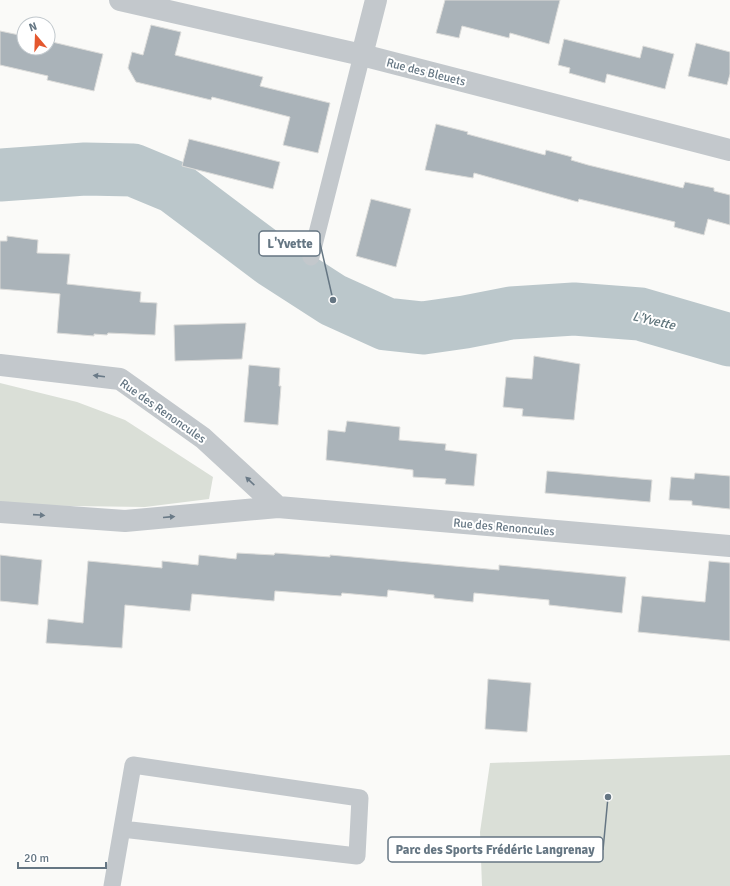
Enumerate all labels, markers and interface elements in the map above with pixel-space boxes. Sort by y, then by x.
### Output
north arrow [16,16,56,56]
text: N [27,20,39,34]
street label: Rue des Bleuets [385,55,467,90]
callout: L'Yvette [259,231,320,256]
text: L'Yvette [267,236,313,252]
water label: L'Yvette [631,308,678,334]
one-way arrow [93,373,105,380]
street label: Rue des Renoncules [117,376,209,447]
one-way arrow [244,476,255,485]
one-way arrow [33,511,45,518]
one-way arrow [163,513,175,520]
street label: Rue des Renoncules [453,516,555,539]
callout: Parc des Sports Frédéric Langrenay [388,837,603,862]
text: Parc des Sports Frédéric Langrenay [395,842,595,858]
scale bar [18,844,106,870]
text: 20 m [24,851,49,866]

